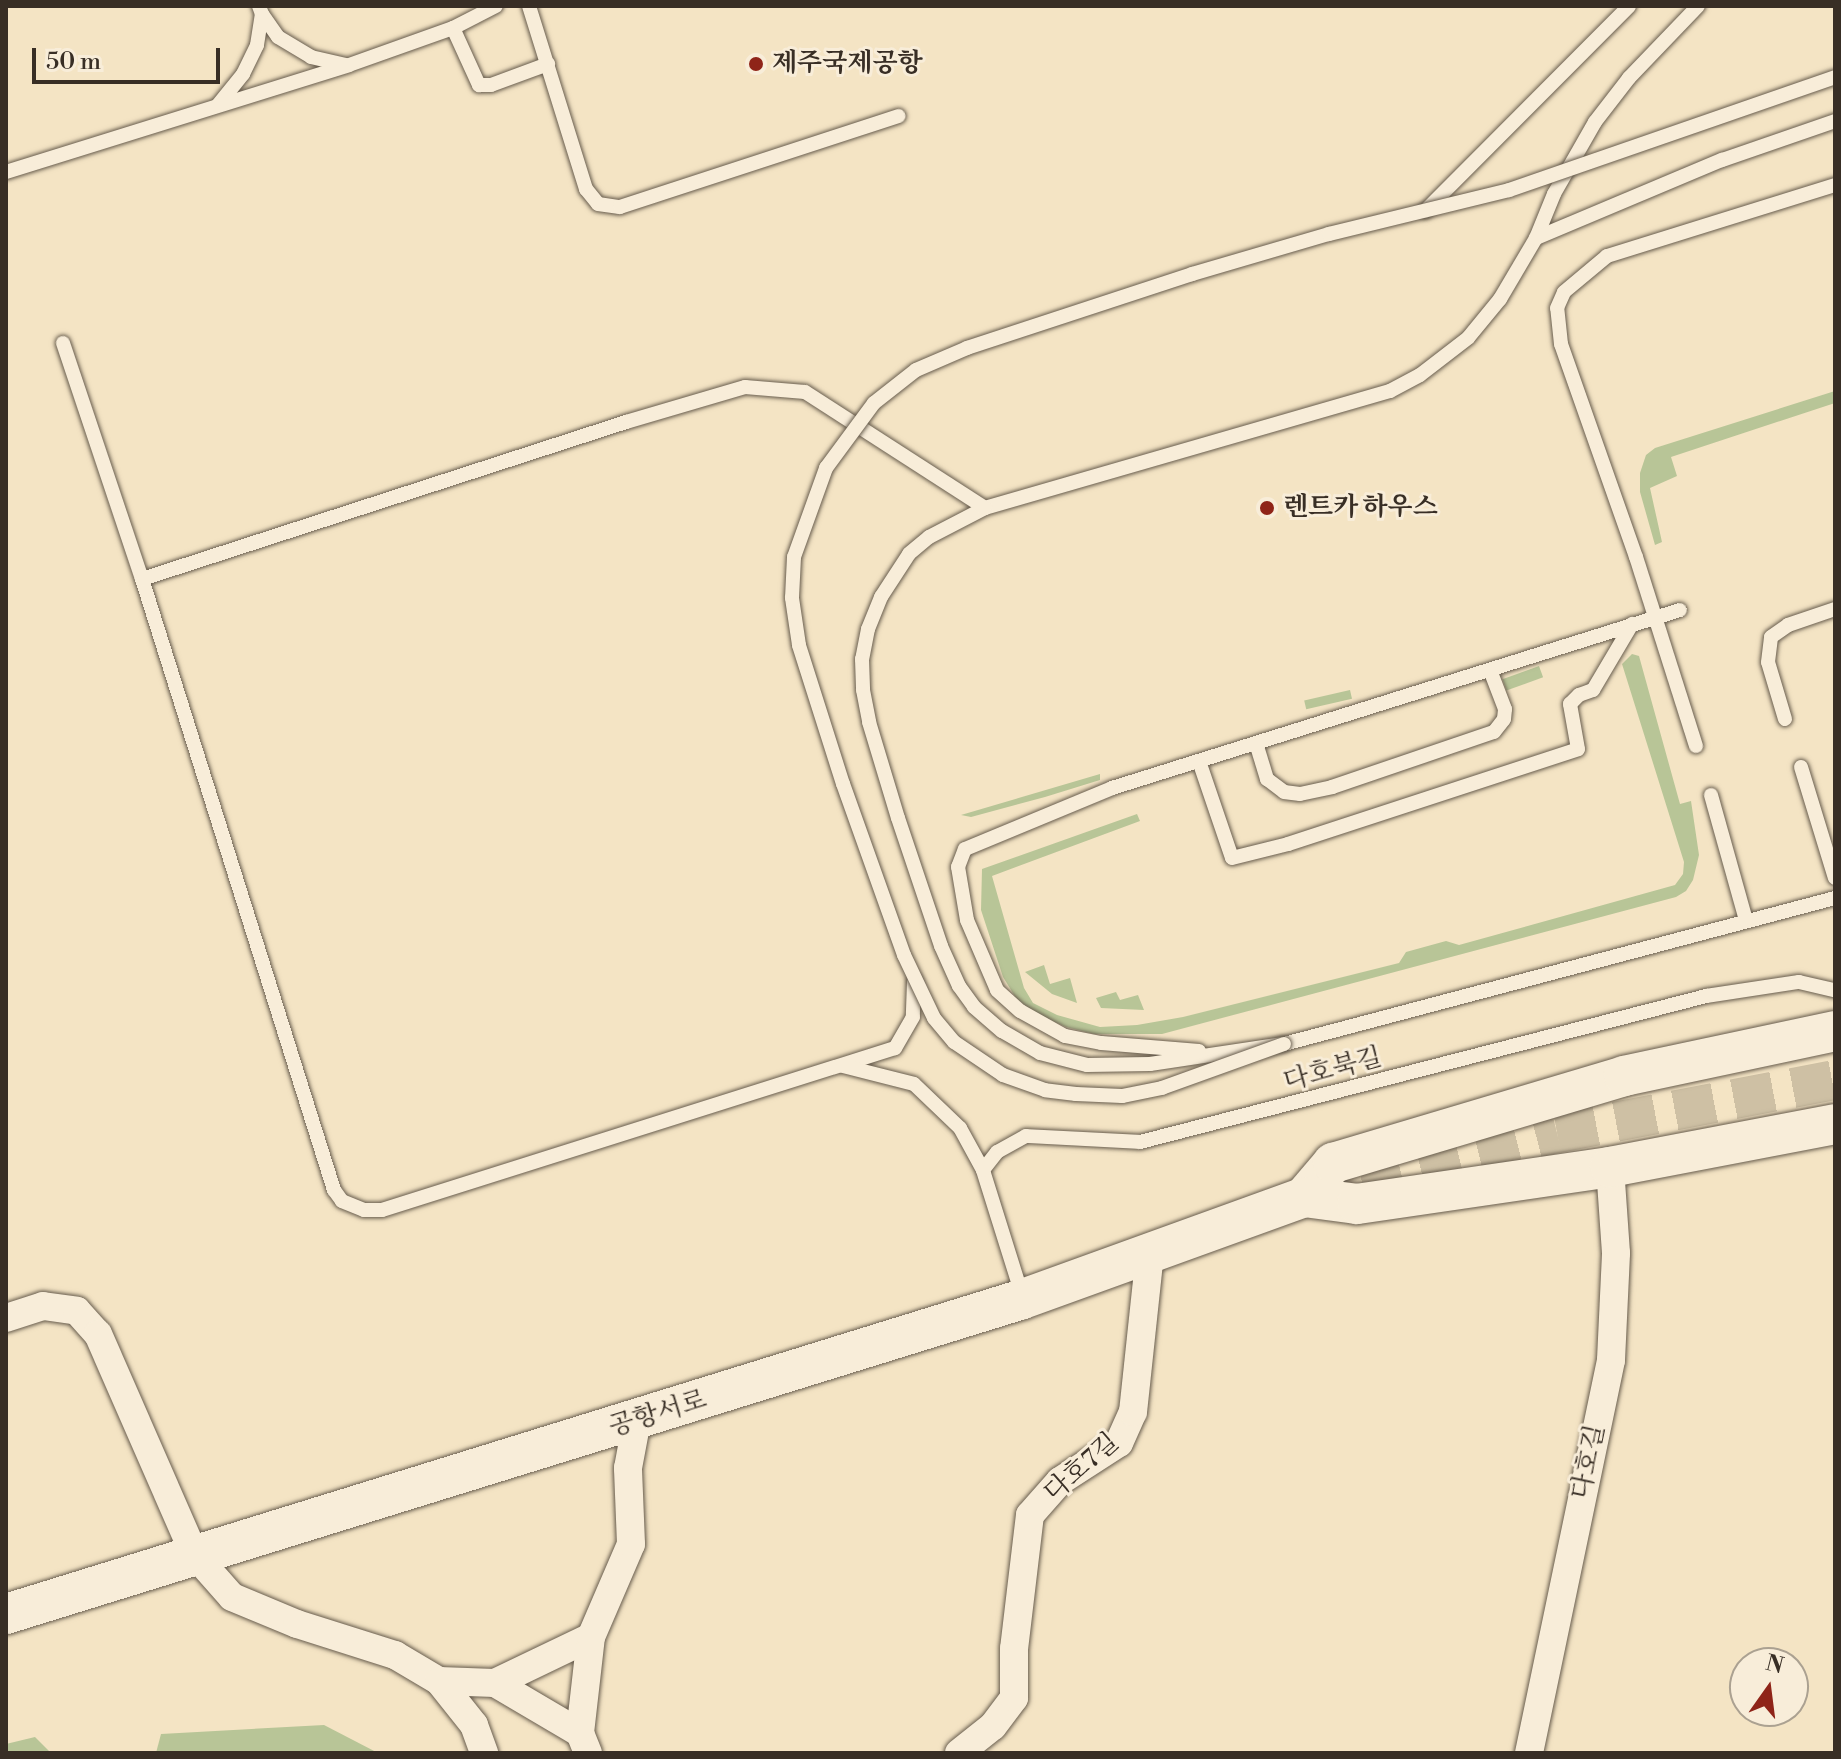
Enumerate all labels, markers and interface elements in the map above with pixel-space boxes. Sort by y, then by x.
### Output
scale bar [36,32,224,82]
text: 50 m [46,47,101,77]
place label: 제주국제공항 [772,48,923,80]
marker: 제주국제공항 [747,55,765,73]
place label: 렌트카 하우스 [1283,492,1438,524]
marker: 렌트카 하우스 [1258,499,1276,517]
street label: 다호북길 [1280,1042,1386,1098]
street label: 공항서로 [605,1384,711,1444]
street label: 다호길 [1566,1422,1612,1502]
street label: 다호7길 [1038,1427,1126,1509]
north arrow [1729,1647,1809,1727]
text: N [1763,1650,1786,1680]

